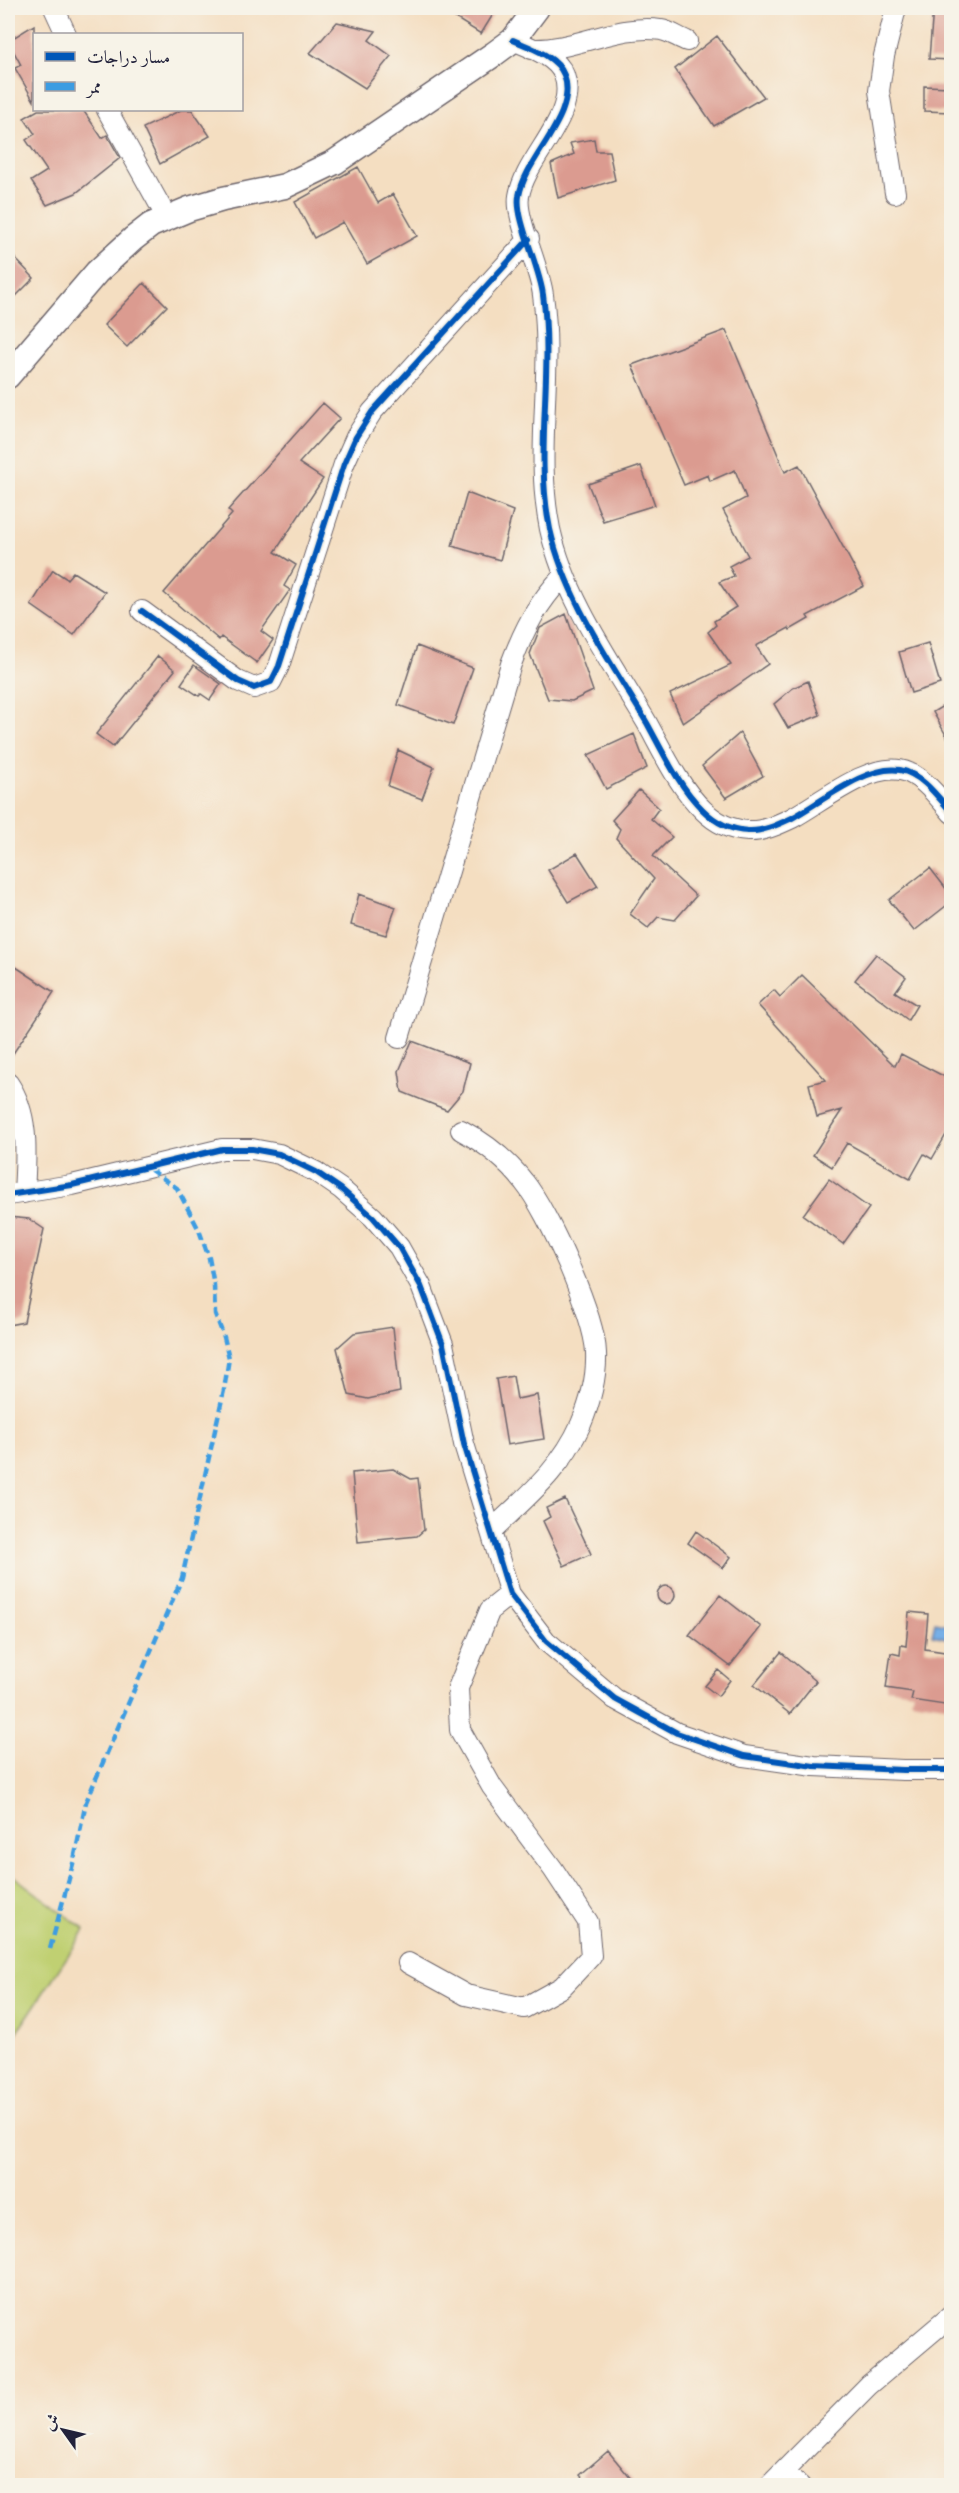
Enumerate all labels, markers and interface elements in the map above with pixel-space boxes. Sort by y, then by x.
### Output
legend [33,33,243,111]
text: مسار دراجات [87,46,170,69]
text: ممر [85,76,101,99]
north arrow [33,2400,93,2460]
text: ش [39,2410,64,2434]

